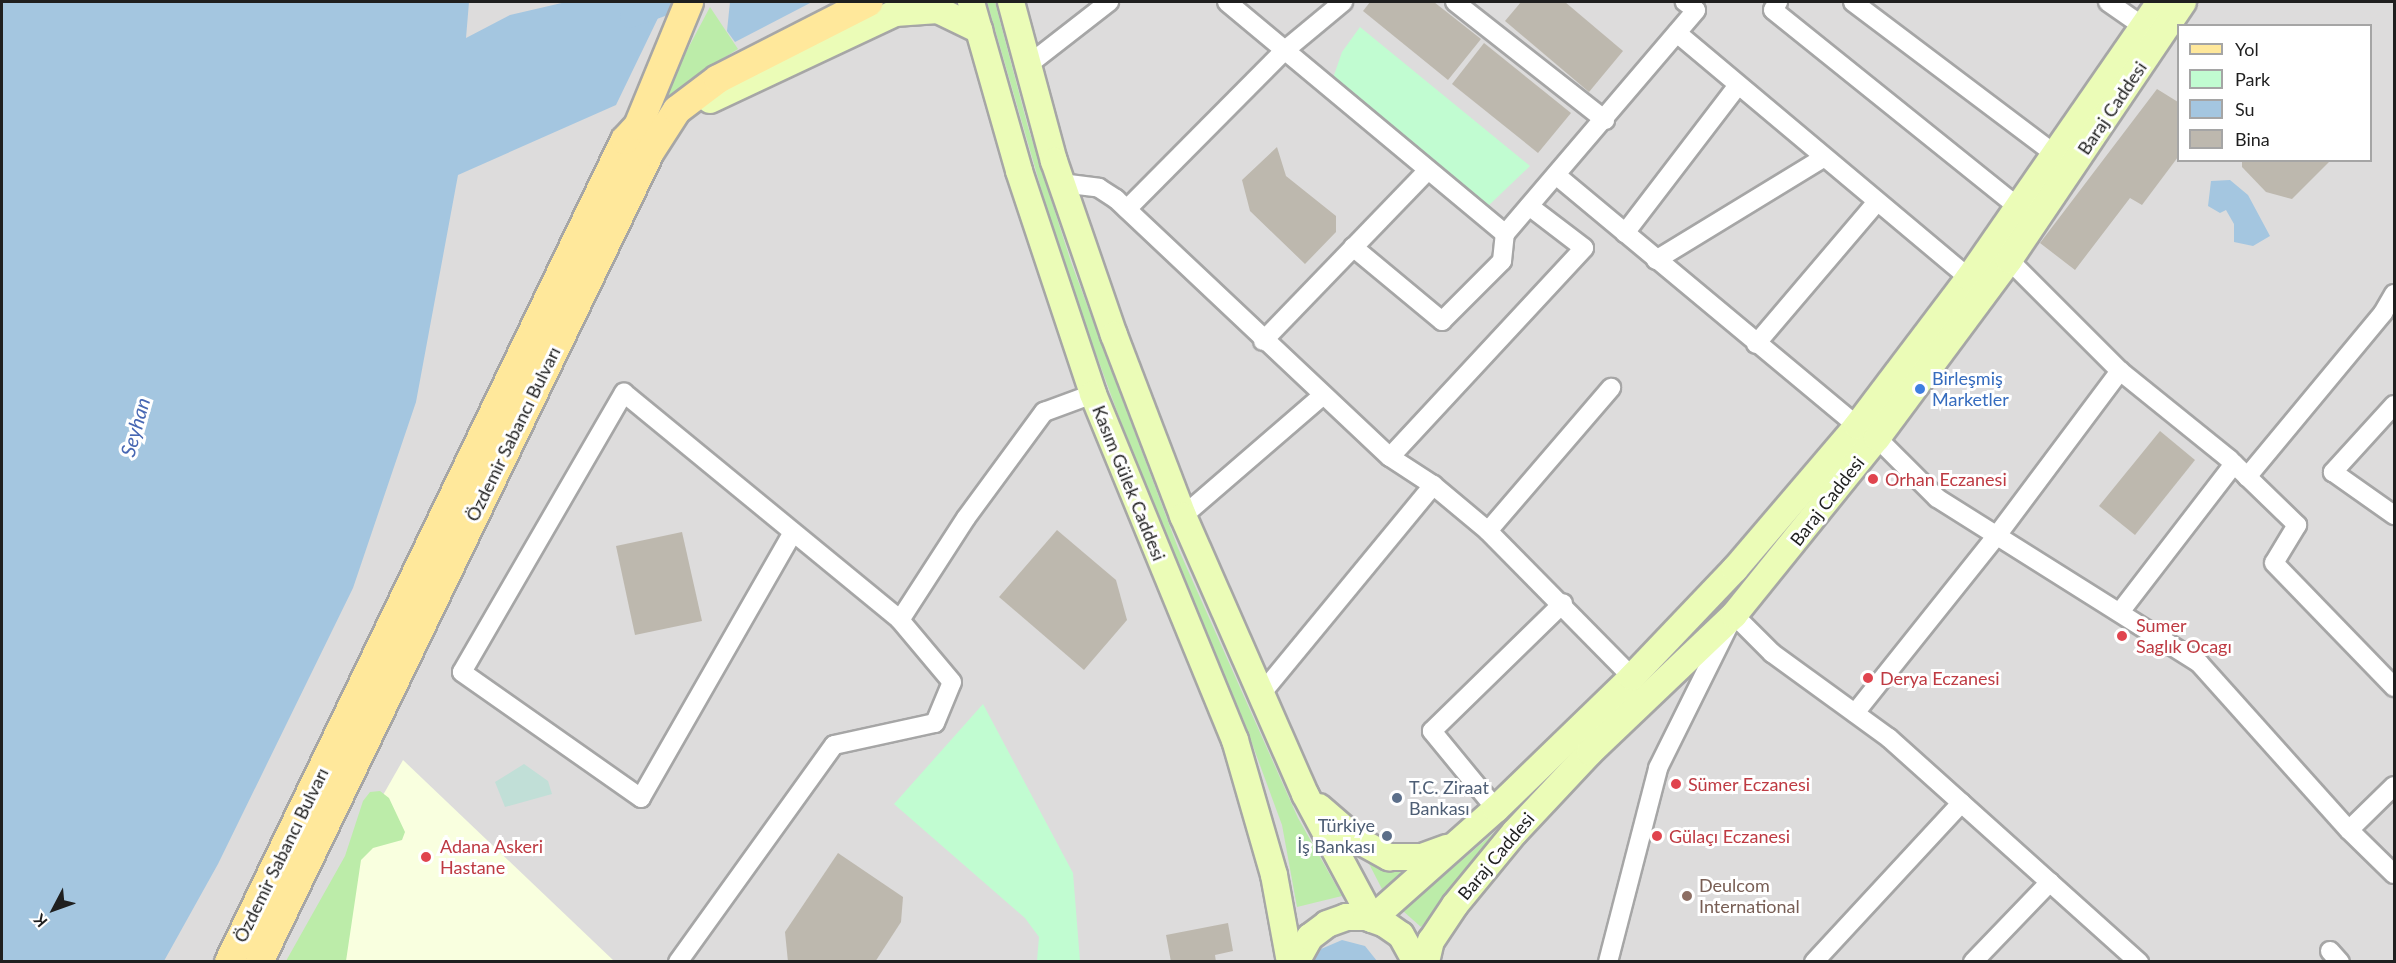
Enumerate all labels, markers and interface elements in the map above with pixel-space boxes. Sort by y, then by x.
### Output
legend [2177,24,2372,162]
text: Yol [2235,38,2259,60]
street label: Baraj Caddesi [2073,57,2151,159]
text: Park [2235,68,2270,90]
text: Su [2235,98,2255,120]
text: Bina [2235,128,2270,150]
street label: Özdemir Sabancı Bulvarı [461,343,565,525]
place label: Birleşmiş Marketler [1932,368,2009,410]
marker: Birleşmiş Marketler [1913,382,1927,396]
water label: Seyhan [115,395,155,459]
street label: Kasım Gülek Caddesi [1088,402,1170,564]
street label: Baraj Caddesi [1785,452,1869,550]
place label: Orhan Eczanesi [1885,468,2007,490]
marker: Orhan Eczanesi [1866,472,1880,486]
place label: Sumer Saglık Ocagı [2136,615,2232,658]
marker: Sumer Saglık Ocagı [2113,627,2131,645]
place label: Derya Eczanesi [1880,667,2000,689]
marker: Derya Eczanesi [1861,671,1875,685]
street label: Özdemir Sabancı Bulvarı [229,764,333,946]
place label: Sümer Eczanesi [1688,773,1810,795]
place label: T.C. Ziraat Bankası [1409,777,1489,820]
marker: Sümer Eczanesi [1669,777,1683,791]
marker: T.C. Ziraat Bankası [1390,791,1404,805]
street label: Baraj Caddesi [1453,808,1539,904]
place label: Türkiye İş Bankası [1297,815,1375,858]
place label: Gülaçı Eczanesi [1669,825,1790,847]
marker: Türkiye İş Bankası [1380,829,1394,843]
marker: Gülaçı Eczanesi [1650,829,1664,843]
place label: Adana Askeri Hastane [440,836,544,878]
marker: Adana Askeri Hastane [417,848,435,866]
place label: Deulcom International [1699,875,1800,918]
north arrow [24,879,84,939]
marker: Deulcom International [1680,889,1694,903]
text: K [29,911,51,932]

